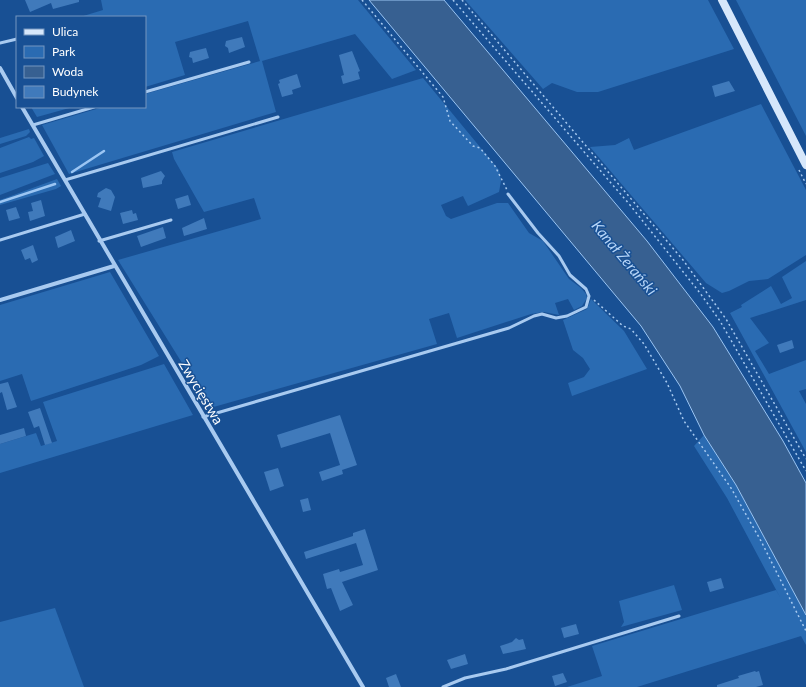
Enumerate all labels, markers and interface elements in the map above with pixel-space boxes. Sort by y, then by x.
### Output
legend [16,16,146,108]
text: Ulica [52,24,78,39]
text: Park [52,44,76,59]
text: Woda [52,64,83,79]
text: Budynek [52,84,99,99]
water label: Kanał Żerański [588,216,661,299]
street label: Zwycięstwa [175,356,227,427]

